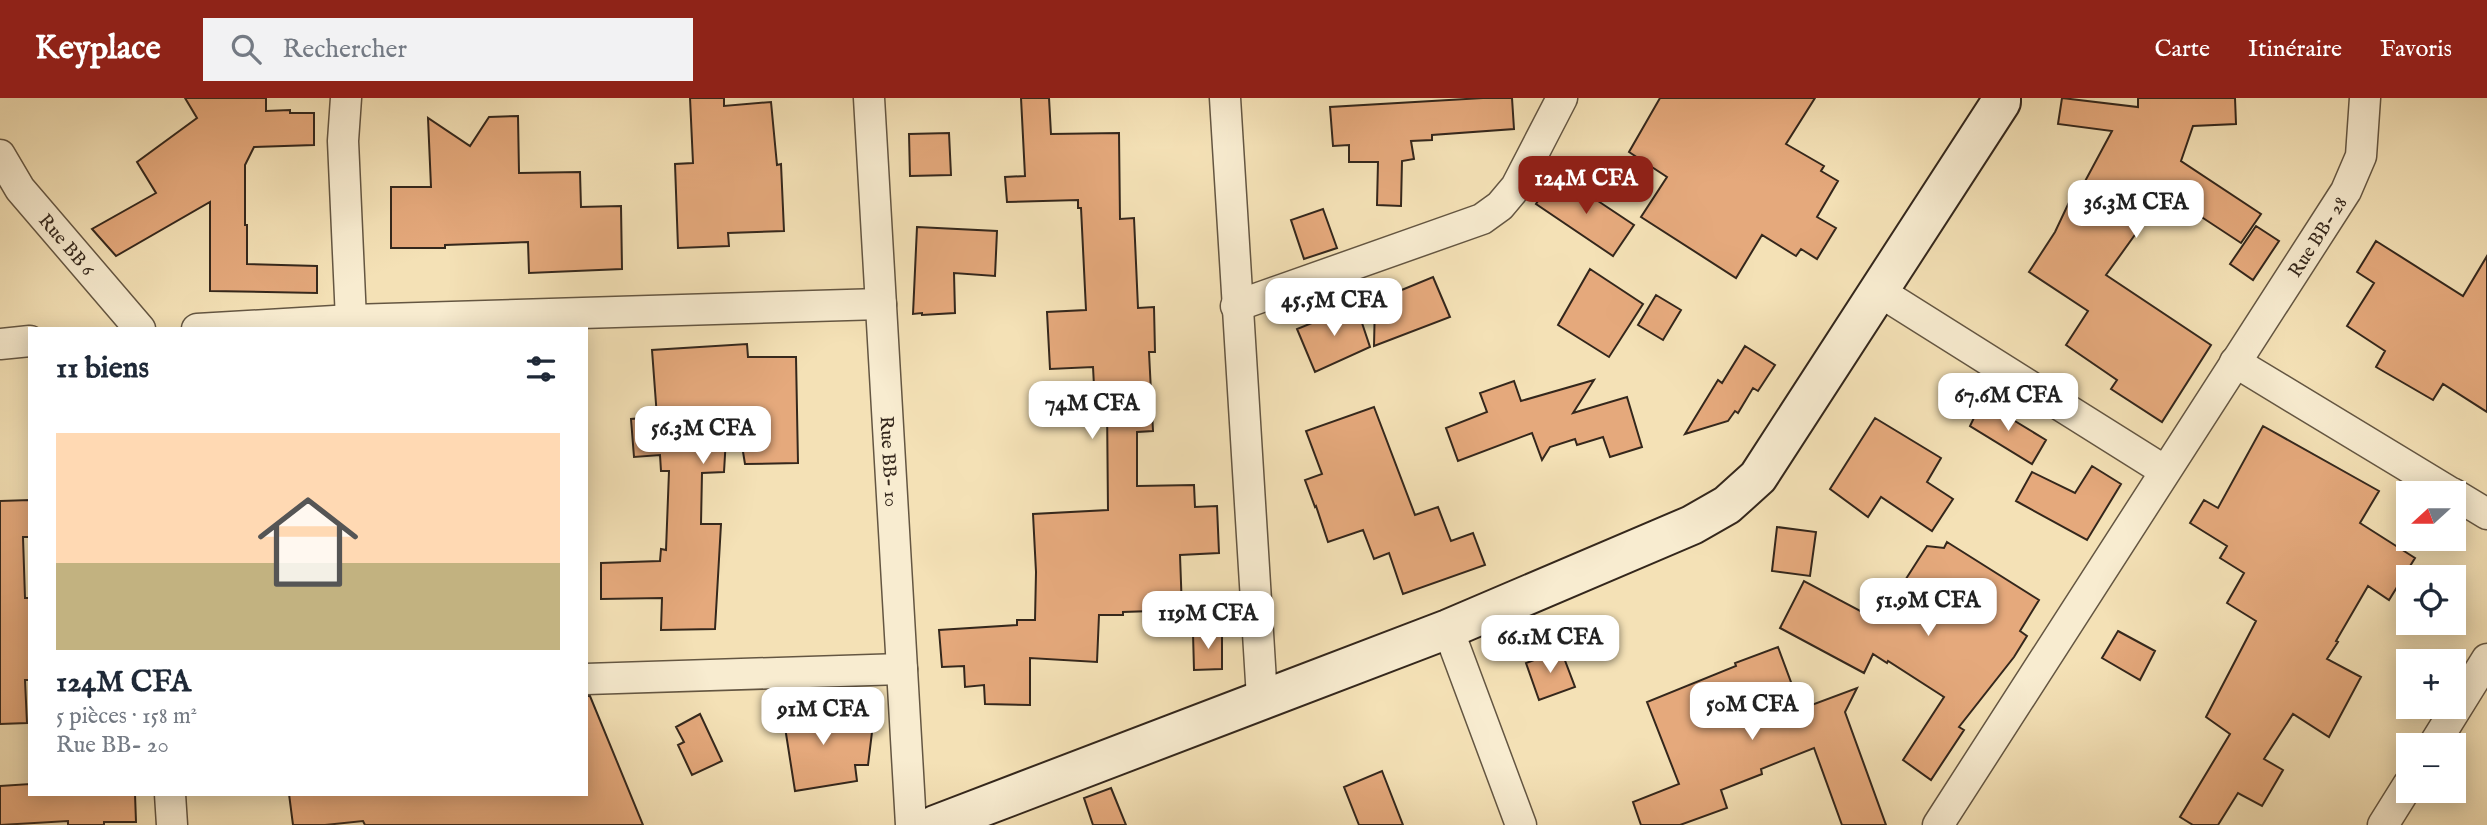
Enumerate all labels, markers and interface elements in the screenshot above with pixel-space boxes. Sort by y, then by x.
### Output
search box [203,18,693,81]
text: Keyplace [35,28,161,70]
icon: search [227,30,265,68]
text: Rechercher [283,33,407,66]
text: Carte [2154,34,2210,65]
text: Itinéraire [2248,34,2342,65]
text: Favoris [2380,34,2452,65]
pin: 124M CFA [1514,156,1658,216]
text: 124M CFA [1534,164,1638,193]
pin: 36.3M CFA [2056,180,2216,240]
text: 36.3M CFA [2084,188,2188,217]
street label: Rue BB- 28 [2284,192,2353,282]
street label: Rue BB 6 [32,209,100,282]
pin: 45.5M CFA [1254,278,1414,338]
text: 45.5M CFA [1281,286,1387,315]
text: 11 biens [56,350,149,388]
icon: filters [522,350,560,388]
pin: 67.6M CFA [1928,374,2088,433]
text: 67.6M CFA [1954,381,2062,410]
pin: 74M CFA [1027,382,1157,441]
text: 74M CFA [1045,389,1139,418]
pin: 56.3M CFA [623,406,783,466]
text: 56.3M CFA [651,414,755,443]
street label: Rue BB- 10 [873,415,903,508]
icon: home [245,479,371,605]
north arrow [2396,481,2466,551]
map controls [2396,481,2466,803]
button: locate [2396,565,2466,635]
pin: 51.9M CFA [1848,578,2008,638]
text: 51.9M CFA [1876,586,1980,615]
pin: 119M CFA [1136,592,1280,651]
text: 119M CFA [1158,599,1258,628]
pin: 66.1M CFA [1470,616,1630,675]
text: 66.1M CFA [1497,623,1603,652]
button: + [2396,649,2466,719]
text: 124M CFA [56,664,191,702]
pin: 50M CFA [1687,682,1817,742]
pin: 91M CFA [758,688,888,747]
text: 50M CFA [1706,690,1798,719]
text: 91M CFA [777,695,869,724]
text: 5 pièces · 158 m² [56,702,197,731]
text: Rue BB- 20 [56,731,169,760]
button: − [2396,733,2466,803]

